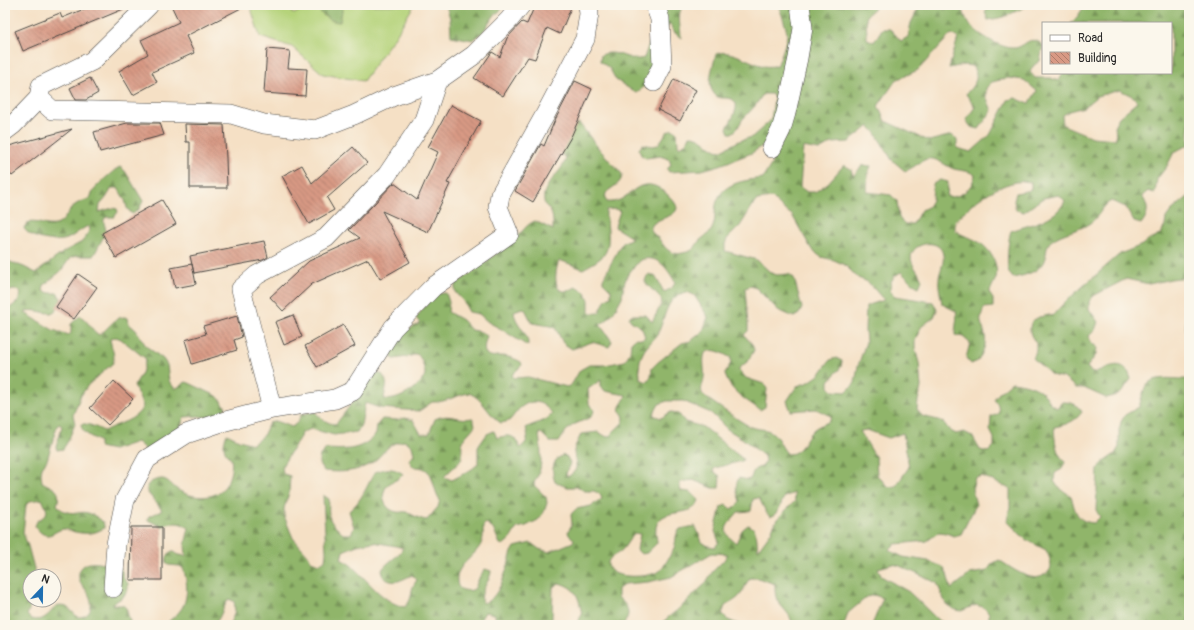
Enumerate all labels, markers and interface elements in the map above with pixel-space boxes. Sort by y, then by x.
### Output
legend [1042,22,1172,74]
text: Road [1078,31,1103,46]
text: Building [1078,51,1117,66]
north arrow [22,568,62,608]
text: N [40,572,52,587]

